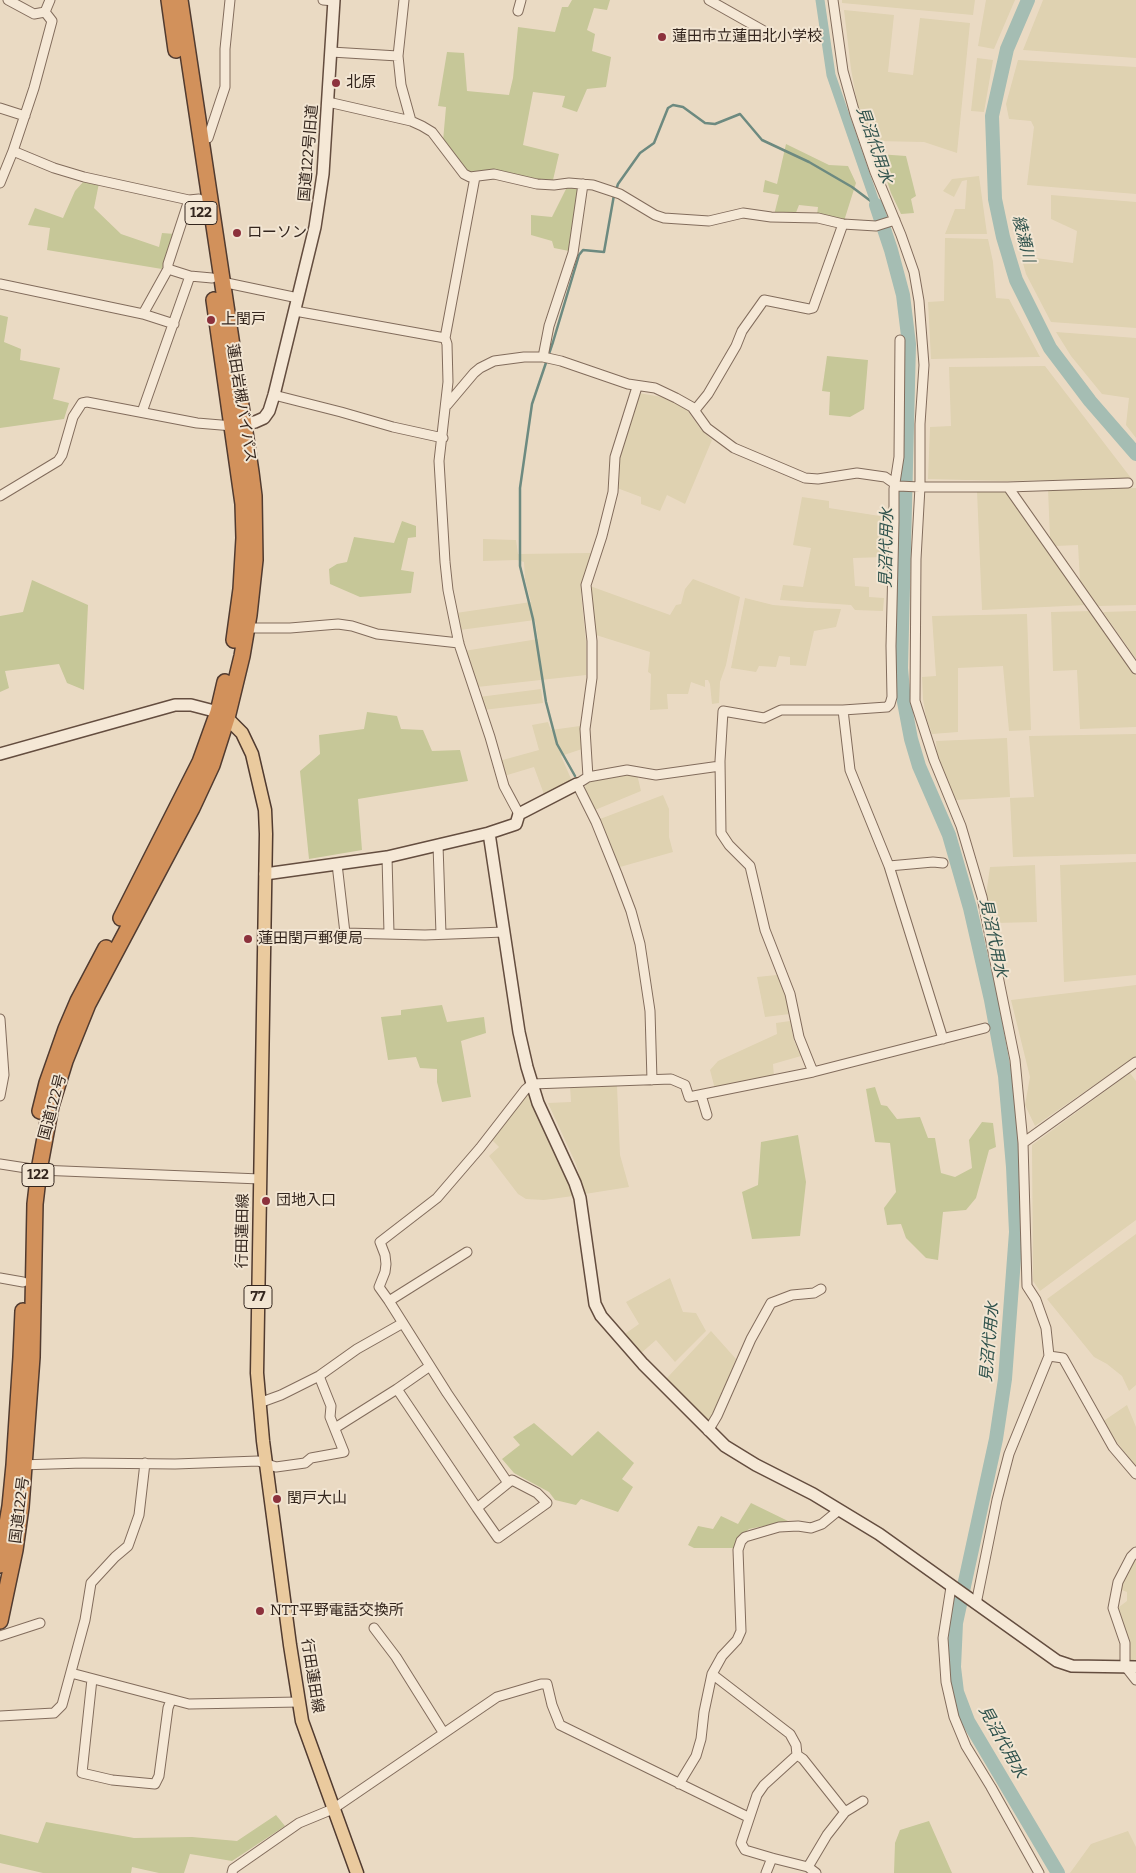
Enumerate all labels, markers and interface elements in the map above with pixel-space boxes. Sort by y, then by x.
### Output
place label: 蓮田市立蓮田北小学校 [672,28,822,46]
marker: 蓮田市立蓮田北小学校 [656,31,668,43]
place label: 北原 [346,74,376,92]
marker: 北原 [330,77,342,89]
street label: 国道122号旧道 [296,104,322,202]
water label: 見沼代用水 [852,104,896,186]
road number: 122 [185,202,217,224]
water label: 綾瀬川 [1008,213,1038,265]
place label: ローソン [247,224,307,242]
marker: ローソン [231,227,243,239]
place label: 上閏戸 [221,311,266,329]
marker: 上閏戸 [205,314,217,326]
street label: 蓮田岩槻バイパス [223,342,259,464]
water label: 見沼代用水 [877,508,897,588]
water label: 見沼代用水 [975,897,1011,979]
place label: 蓮田閏戸郵便局 [258,930,363,948]
marker: 蓮田閏戸郵便局 [242,933,254,945]
street label: 国道122号 [36,1072,70,1142]
road number: 122 [22,1164,54,1186]
place label: 団地入口 [276,1192,336,1210]
street label: 行田蓮田線 [233,1193,253,1269]
marker: 団地入口 [260,1195,272,1207]
road number: 77 [244,1285,272,1308]
water label: 見沼代用水 [977,1301,1003,1383]
street label: 国道122号 [7,1475,33,1545]
place label: 閏戸大山 [287,1490,347,1508]
marker: 閏戸大山 [271,1493,283,1505]
place label: NTT平野電話交換所 [270,1602,404,1620]
marker: NTT平野電話交換所 [254,1605,266,1617]
street label: 行田蓮田線 [297,1638,327,1714]
water label: 見沼代用水 [974,1702,1030,1782]

